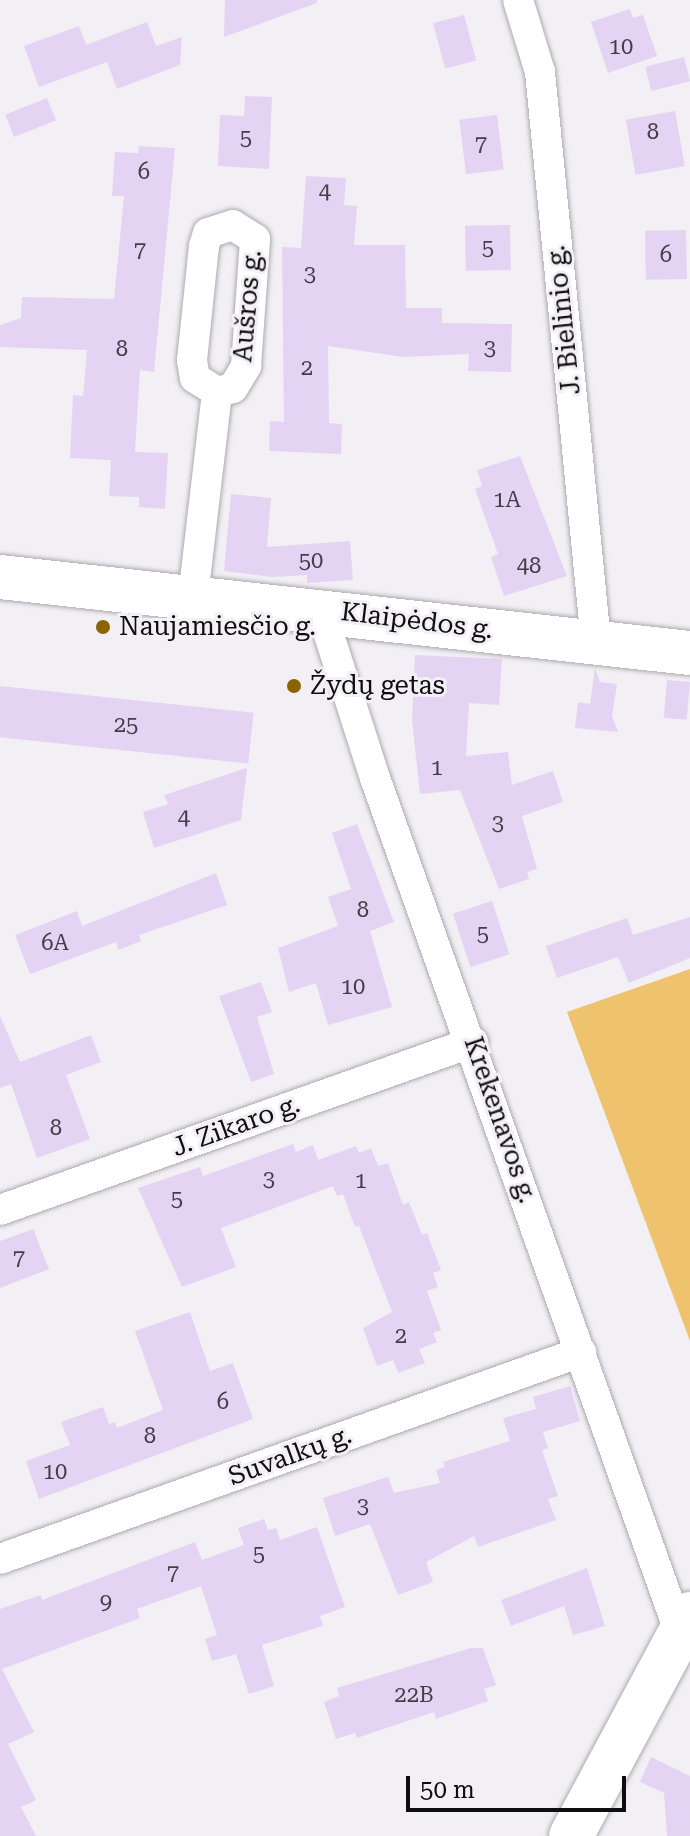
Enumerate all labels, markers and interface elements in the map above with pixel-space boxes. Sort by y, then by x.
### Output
house number: 10 [609,34,633,60]
house number: 8 [647,119,659,145]
house number: 5 [240,125,252,151]
house number: 7 [475,131,487,157]
house number: 6 [138,159,150,185]
house number: 4 [319,179,331,205]
house number: 5 [482,235,494,261]
house number: 7 [134,237,146,263]
house number: 6 [660,242,672,268]
street label: J. Bielinio g. [541,244,587,396]
street label: Aušros g. [228,249,268,363]
house number: 3 [304,261,316,287]
house number: 3 [484,335,496,361]
house number: 8 [116,336,128,362]
house number: 2 [301,355,313,381]
house number: 1A [493,487,521,513]
house number: 50 [299,548,323,574]
house number: 48 [517,553,541,579]
street label: Klaipėdos g. [339,596,495,646]
place label: Naujamiesčio g. [119,611,316,643]
marker: Naujamiesčio g. [94,618,112,636]
place label: Žydų getas [310,670,445,702]
marker: Žydų getas [285,677,303,695]
house number: 25 [114,712,138,738]
house number: 1 [431,755,443,781]
house number: 4 [178,805,190,831]
house number: 3 [492,810,504,836]
house number: 8 [357,897,369,923]
house number: 5 [477,921,489,947]
house number: 6A [41,930,69,956]
house number: 10 [341,974,365,1000]
street label: Krekenavos g. [457,1033,543,1207]
street label: J. Zikaro g. [168,1088,304,1164]
house number: 8 [50,1115,62,1141]
house number: 3 [263,1166,275,1192]
house number: 1 [355,1168,367,1194]
house number: 5 [171,1186,183,1212]
house number: 7 [13,1245,25,1271]
house number: 2 [395,1323,407,1349]
house number: 6 [217,1389,229,1415]
street label: Suvalkų g. [224,1419,356,1493]
house number: 8 [144,1423,156,1449]
house number: 10 [43,1459,67,1485]
house number: 3 [357,1493,369,1519]
house number: 5 [253,1541,265,1567]
house number: 7 [167,1560,179,1586]
house number: 9 [100,1589,112,1615]
house number: 22B [394,1682,434,1708]
scale bar [410,1760,630,1810]
text: 50 m [420,1776,475,1804]

